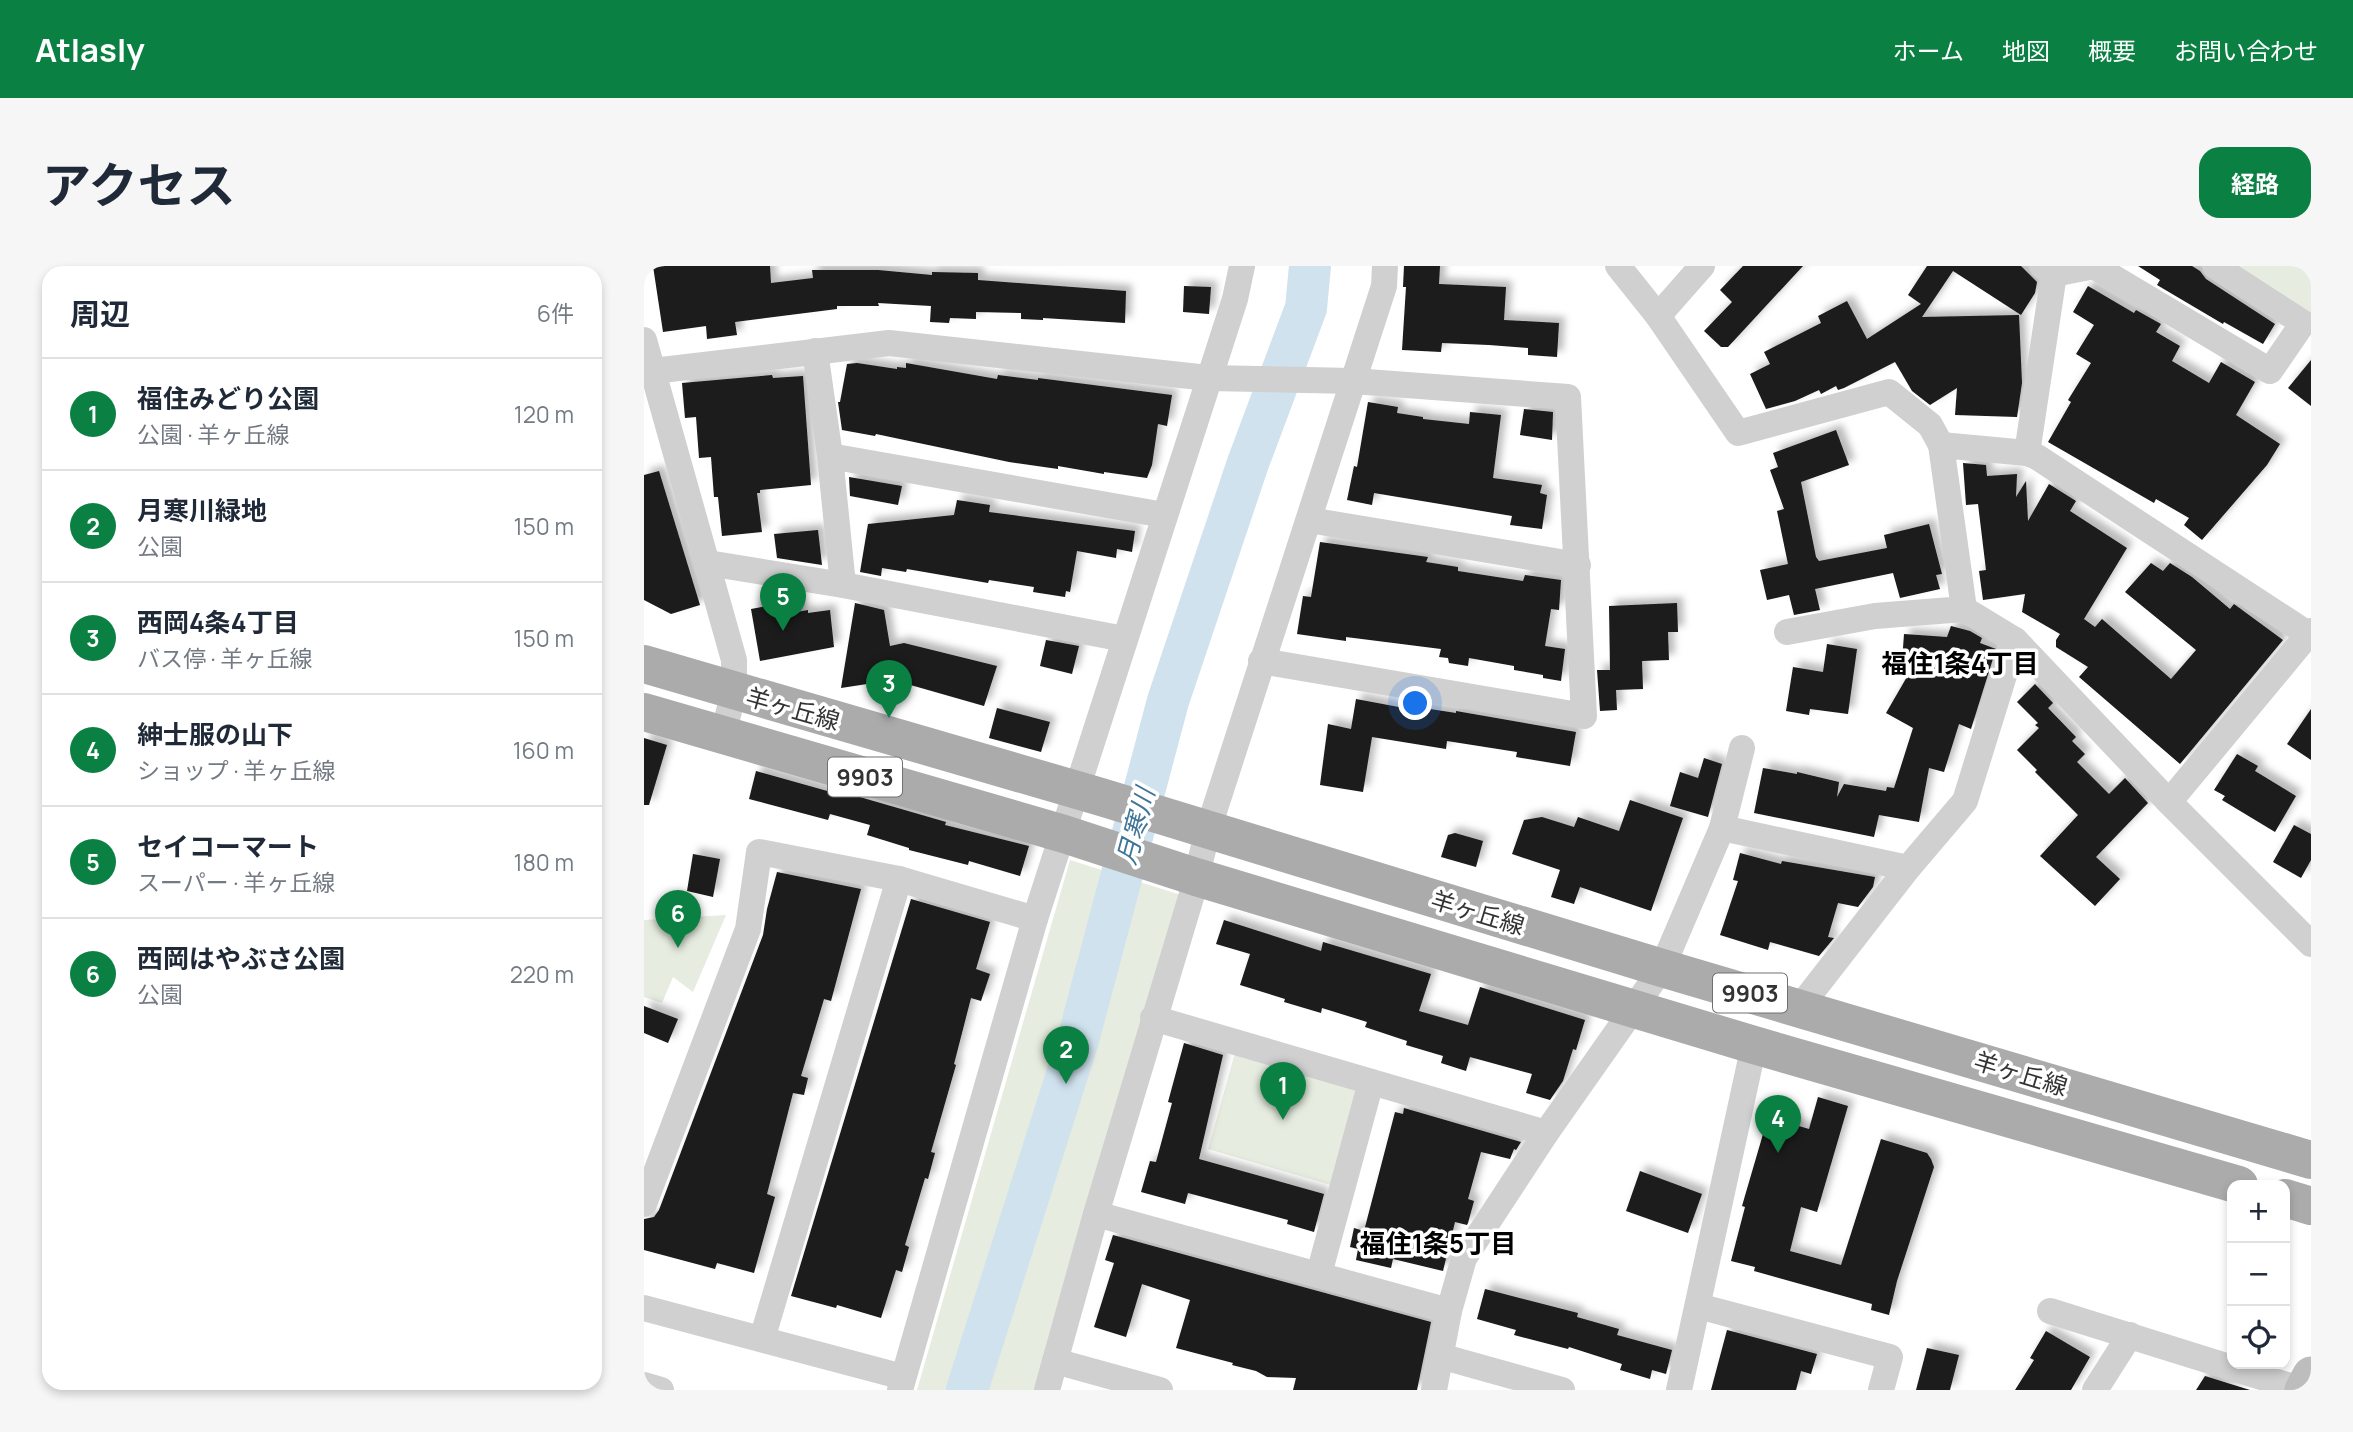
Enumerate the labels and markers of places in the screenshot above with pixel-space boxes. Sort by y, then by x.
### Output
pin: 5 [760,573,806,631]
pin: 3 [866,660,912,718]
pin: 6 [655,890,701,948]
pin: 2 [1043,1026,1089,1084]
pin: 1 [1260,1062,1306,1120]
pin: 4 [1755,1095,1801,1153]

